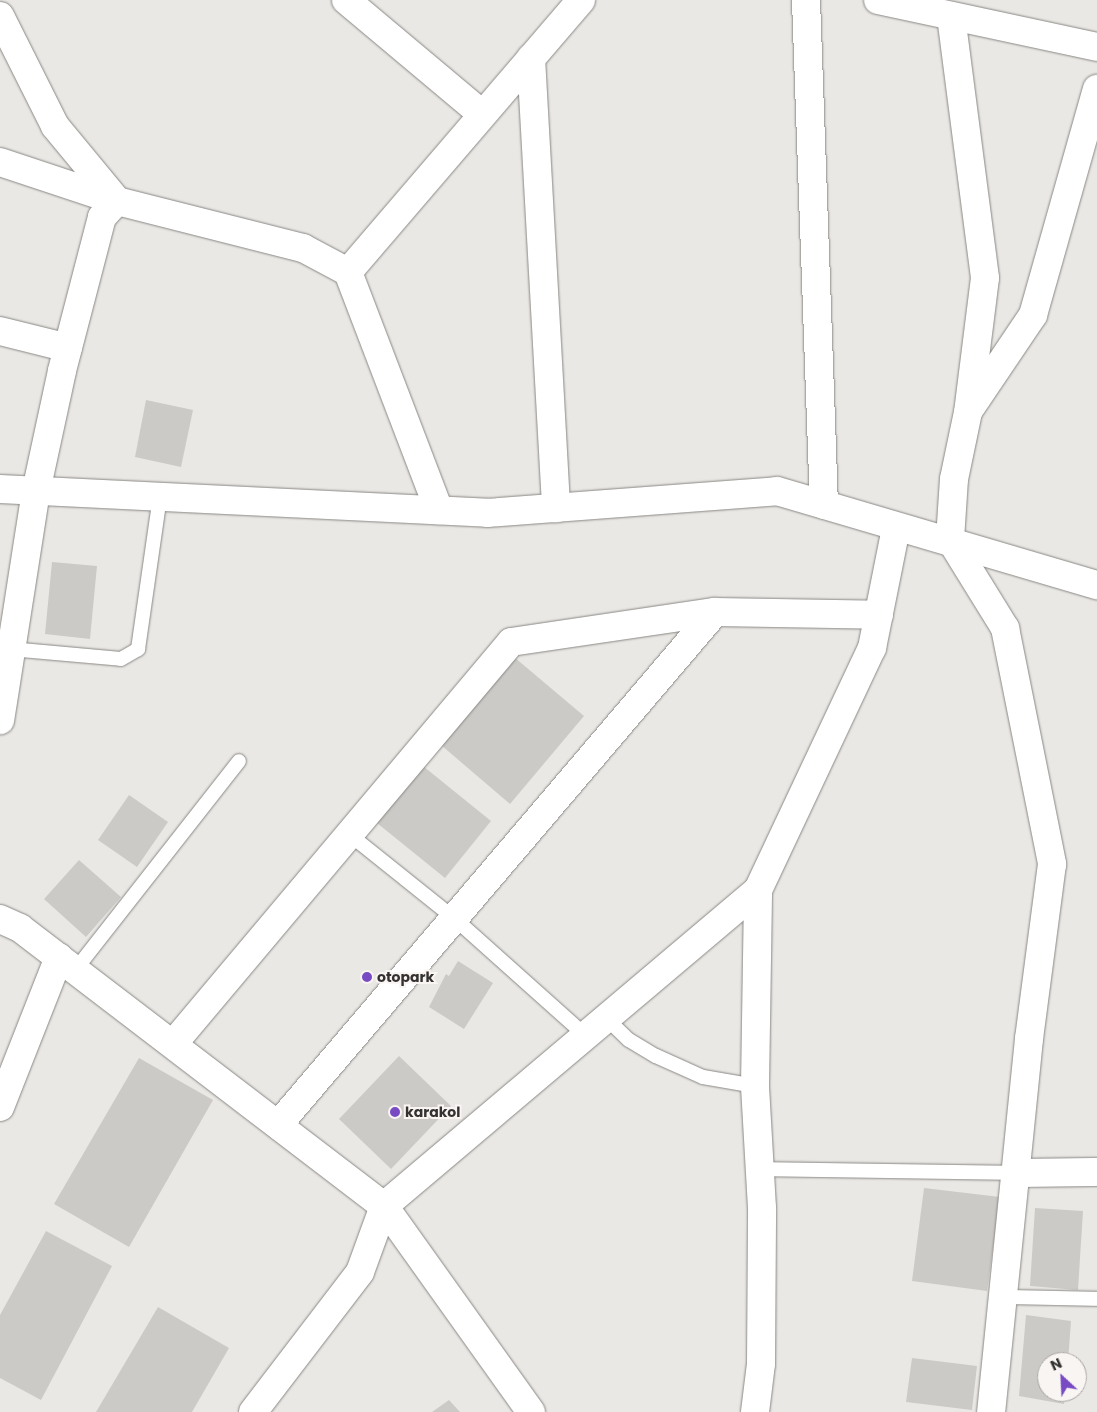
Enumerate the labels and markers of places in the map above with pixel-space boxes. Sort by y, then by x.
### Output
place label: otopark [377,969,434,985]
marker: otopark [361,971,373,983]
place label: karakol [405,1104,460,1120]
marker: karakol [389,1106,401,1118]

